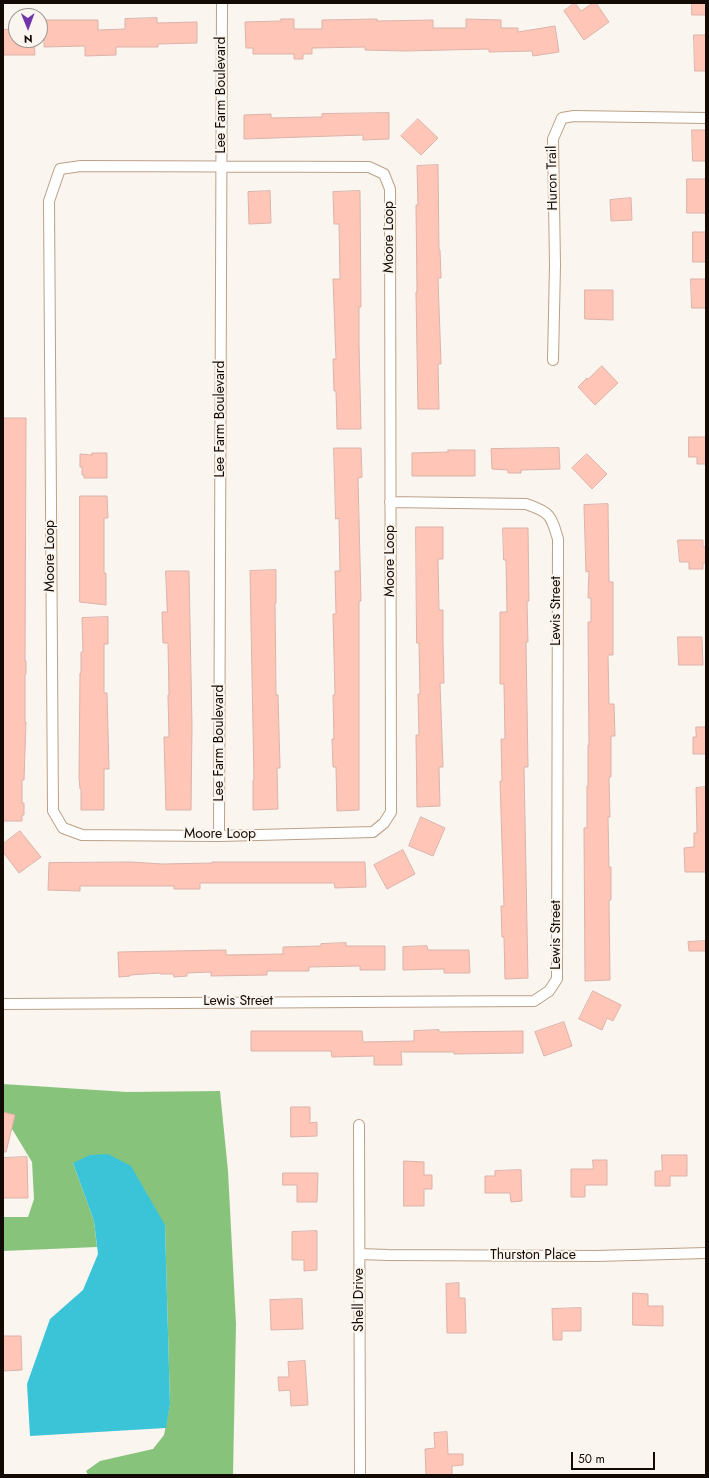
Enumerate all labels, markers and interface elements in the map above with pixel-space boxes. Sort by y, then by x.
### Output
north arrow [8,8,48,48]
text: N [24,31,33,47]
street label: Lee Farm Boulevard [214,37,230,153]
street label: Huron Trail [544,145,562,211]
street label: Moore Loop [382,201,398,273]
street label: Lee Farm Boulevard [213,361,229,477]
street label: Moore Loop [43,520,59,592]
street label: Moore Loop [383,525,399,597]
street label: Lewis Street [549,576,565,646]
street label: Lee Farm Boulevard [212,685,228,801]
street label: Moore Loop [184,827,256,843]
street label: Lewis Street [549,900,565,970]
street label: Lewis Street [203,994,273,1010]
street label: Thurston Place [490,1248,576,1264]
street label: Shell Drive [352,1268,368,1332]
scale bar [573,1444,657,1470]
text: 50 m [578,1450,605,1468]

